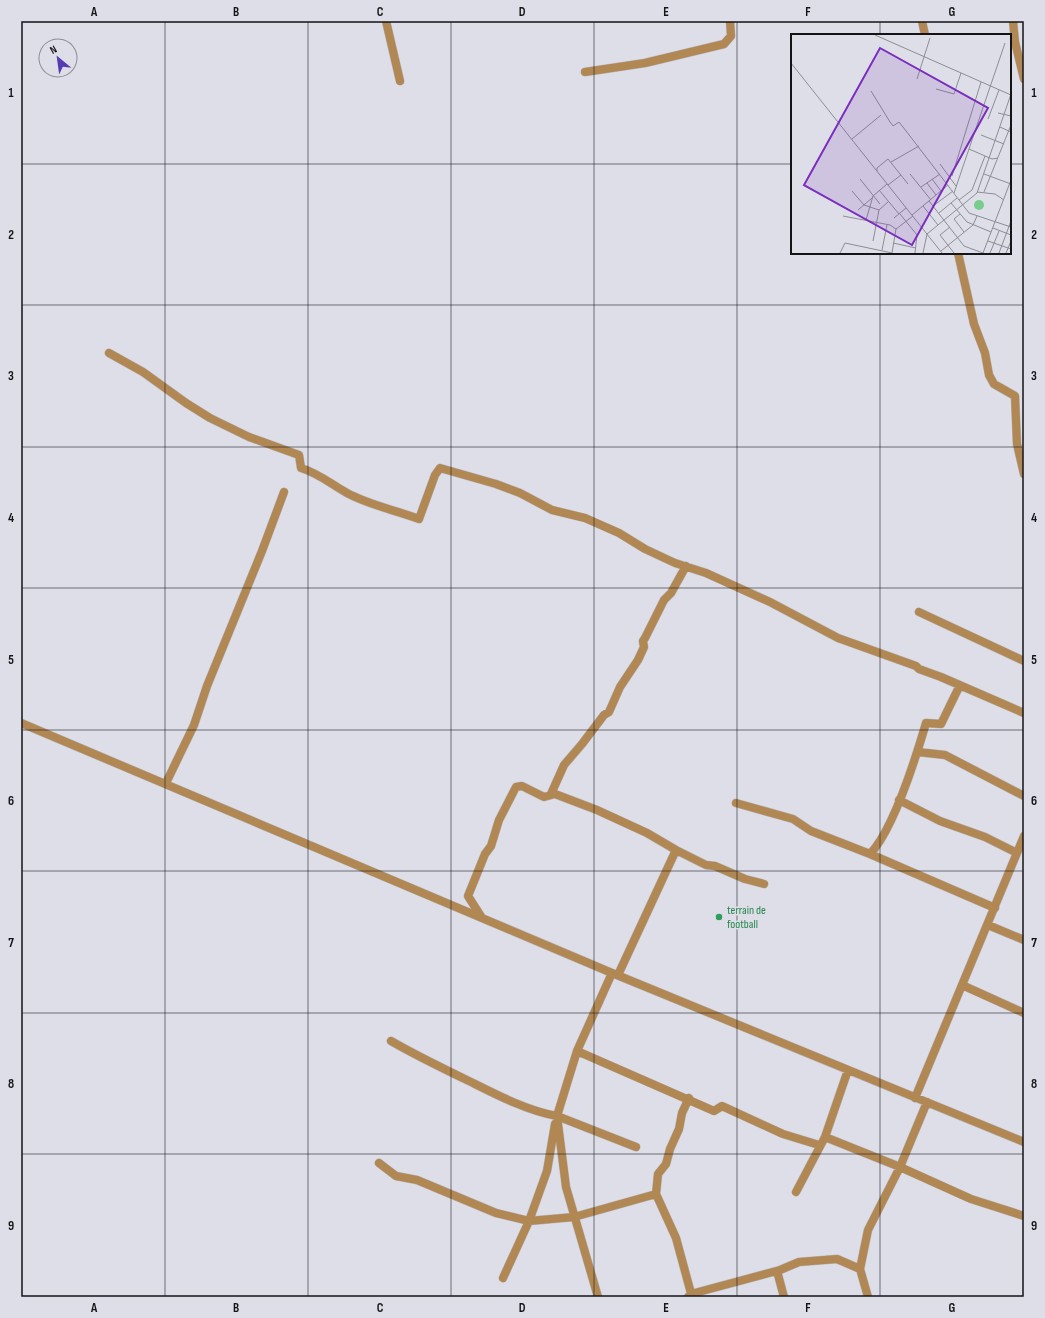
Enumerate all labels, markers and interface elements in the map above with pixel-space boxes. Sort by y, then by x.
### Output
text: A [90,4,98,20]
text: B [233,4,239,20]
text: C [377,4,384,20]
text: D [519,4,526,20]
text: E [663,4,669,20]
text: F [805,4,811,20]
text: G [949,4,956,20]
inset map [791,34,1011,254]
north arrow [38,38,78,78]
text: N [48,43,59,57]
text: 1 [8,85,14,101]
text: 1 [1031,85,1037,101]
text: 2 [8,227,14,243]
text: 2 [1031,227,1037,243]
text: 3 [8,368,14,384]
text: 3 [1031,368,1037,384]
text: 4 [8,510,14,526]
text: 4 [1031,510,1037,526]
text: 5 [8,652,14,668]
text: 5 [1031,652,1037,668]
text: 6 [8,793,14,809]
text: 6 [1031,793,1037,809]
place label: terrain de football [727,903,766,932]
marker: terrain de football [714,912,724,922]
text: 7 [8,935,14,951]
text: 7 [1031,935,1037,951]
text: 8 [8,1076,14,1092]
text: 8 [1031,1076,1037,1092]
text: 9 [8,1218,14,1234]
text: 9 [1031,1218,1037,1234]
text: A [90,1300,98,1316]
text: B [233,1300,239,1316]
text: C [377,1300,384,1316]
text: D [519,1300,526,1316]
text: E [663,1300,669,1316]
text: F [805,1300,811,1316]
text: G [949,1300,956,1316]

